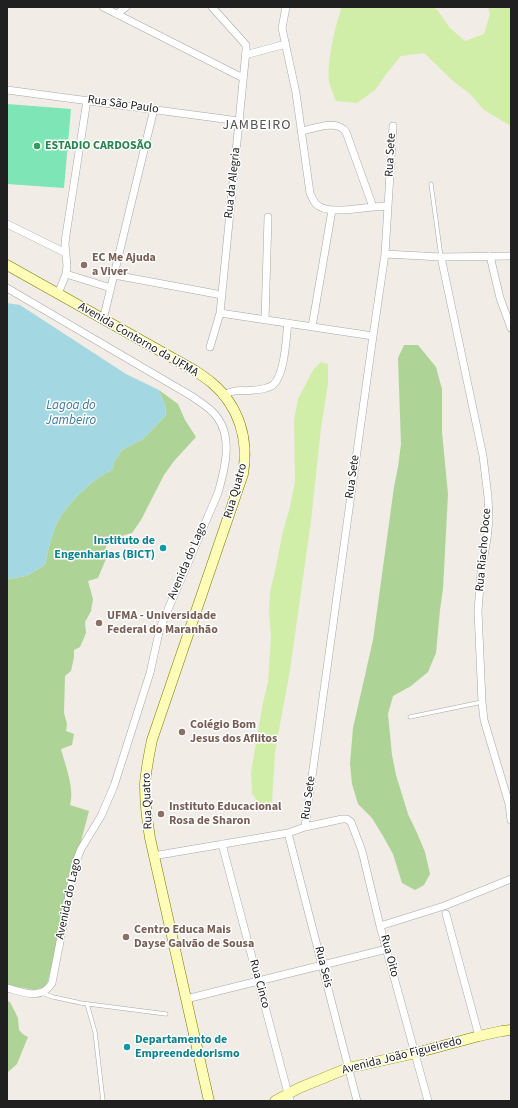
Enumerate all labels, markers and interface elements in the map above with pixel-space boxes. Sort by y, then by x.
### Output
street label: Rua São Paulo [87,93,159,117]
district label: JAMBEIRO [222,118,292,134]
street label: Rua Sete [383,133,399,177]
place label: ESTADIO CARDOSÃO [45,139,152,153]
marker: ESTADIO CARDOSÃO [32,141,42,151]
street label: Rua da Alegria [222,147,244,219]
place label: EC Me Ajuda a Viver [92,251,156,279]
marker: EC Me Ajuda a Viver [79,260,89,270]
street label: Avenida Contorno da UFMA [75,300,201,380]
water label: Lagoa do Jambeiro [46,398,96,429]
street label: Rua Sete [343,454,363,500]
street label: Rua Quatro [221,462,251,520]
street label: Rua Riacho Doce [473,508,495,592]
street label: Avenida do Lago [165,520,211,602]
place label: Instituto de Engenharias (BICT) [54,534,155,562]
marker: Instituto de Engenharias (BICT) [158,543,168,553]
place label: UFMA - Universidade Federal do Maranhão [107,609,218,637]
marker: UFMA - Universidade Federal do Maranhão [94,618,104,628]
place label: Colégio Bom Jesus dos Aflitos [190,718,277,746]
marker: Colégio Bom Jesus dos Aflitos [177,727,187,737]
street label: Rua Quatro [140,772,156,830]
street label: Rua Sete [299,775,319,821]
place label: Instituto Educacional Rosa de Sharon [169,800,281,828]
marker: Instituto Educacional Rosa de Sharon [156,809,166,819]
street label: Avenida do Lago [53,857,85,941]
place label: Centro Educa Mais Dayse Galvão de Sousa [134,923,254,951]
marker: Centro Educa Mais Dayse Galvão de Sousa [121,932,131,942]
street label: Rua Oito [376,933,402,979]
street label: Rua Seis [311,945,335,989]
street label: Rua Cinco [246,958,272,1010]
place label: Departamento de Empreendedorismo [135,1033,240,1061]
street label: Avenida João Figueiredo [341,1034,463,1078]
marker: Departamento de Empreendedorismo [122,1042,132,1052]

